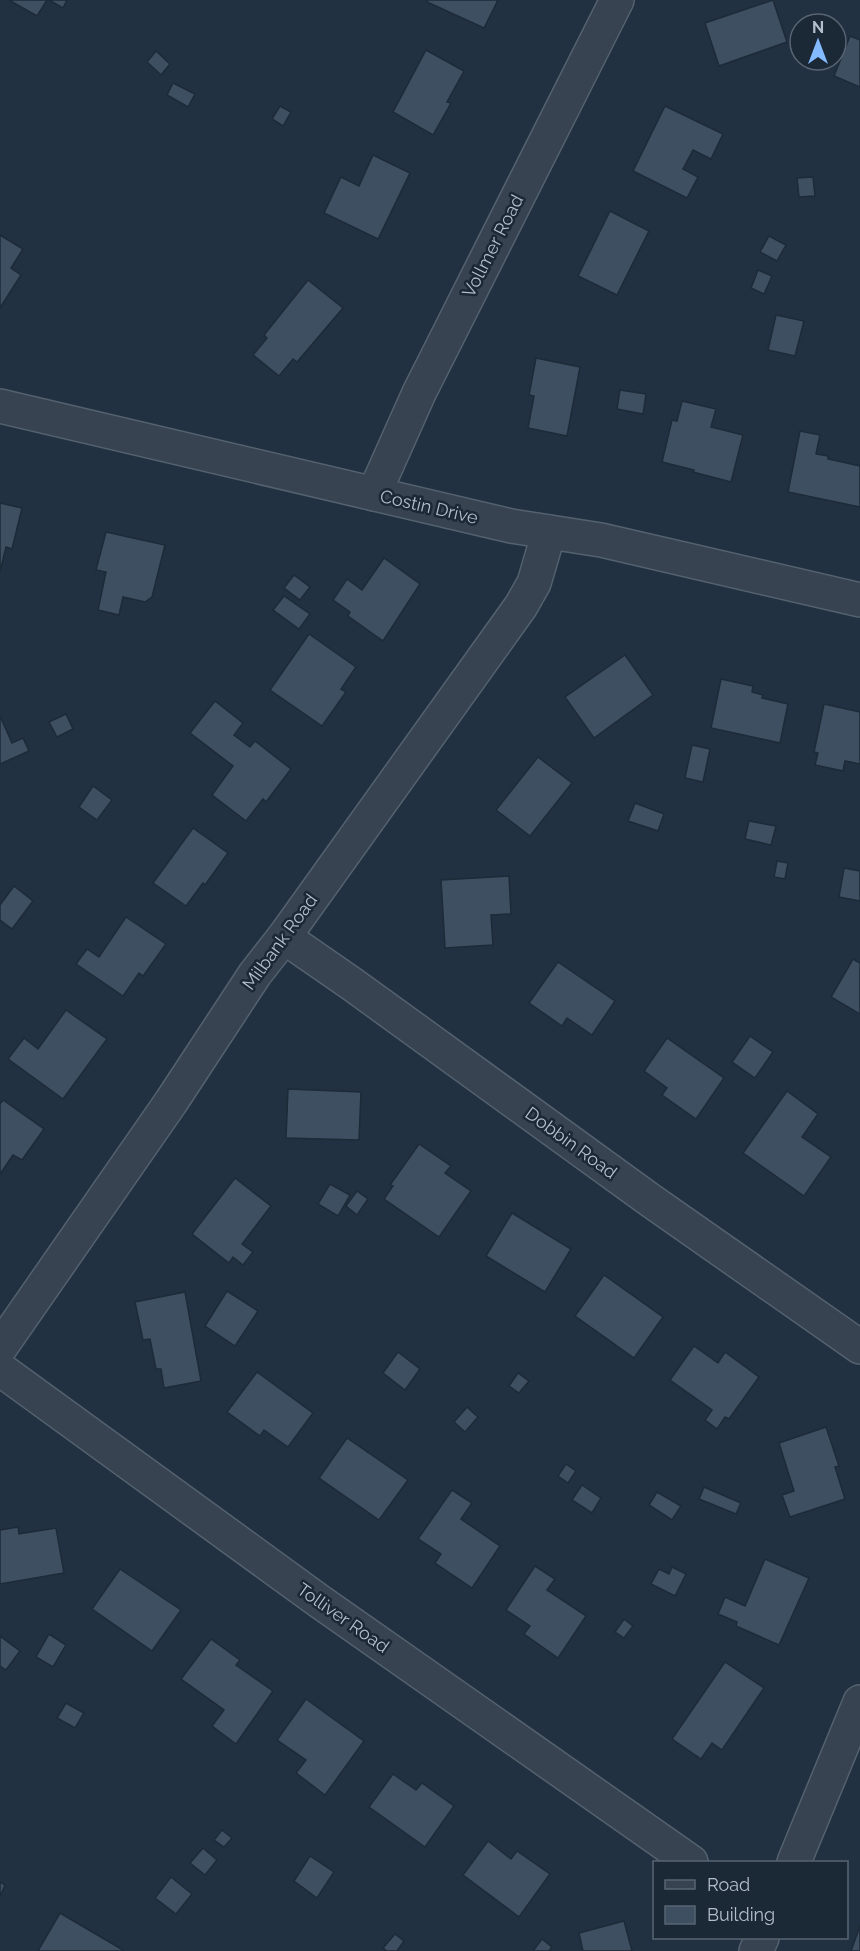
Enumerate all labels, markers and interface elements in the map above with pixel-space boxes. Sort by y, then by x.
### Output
north arrow [788,12,848,72]
text: N [812,18,824,37]
street label: Vollmer Road [458,191,527,301]
street label: Costin Drive [378,485,480,528]
street label: Milbank Road [238,890,321,994]
street label: Dobbin Road [521,1102,621,1183]
street label: Tolliver Road [293,1578,393,1657]
legend [653,1861,848,1939]
text: Road [707,1874,750,1895]
text: Building [707,1904,775,1925]

